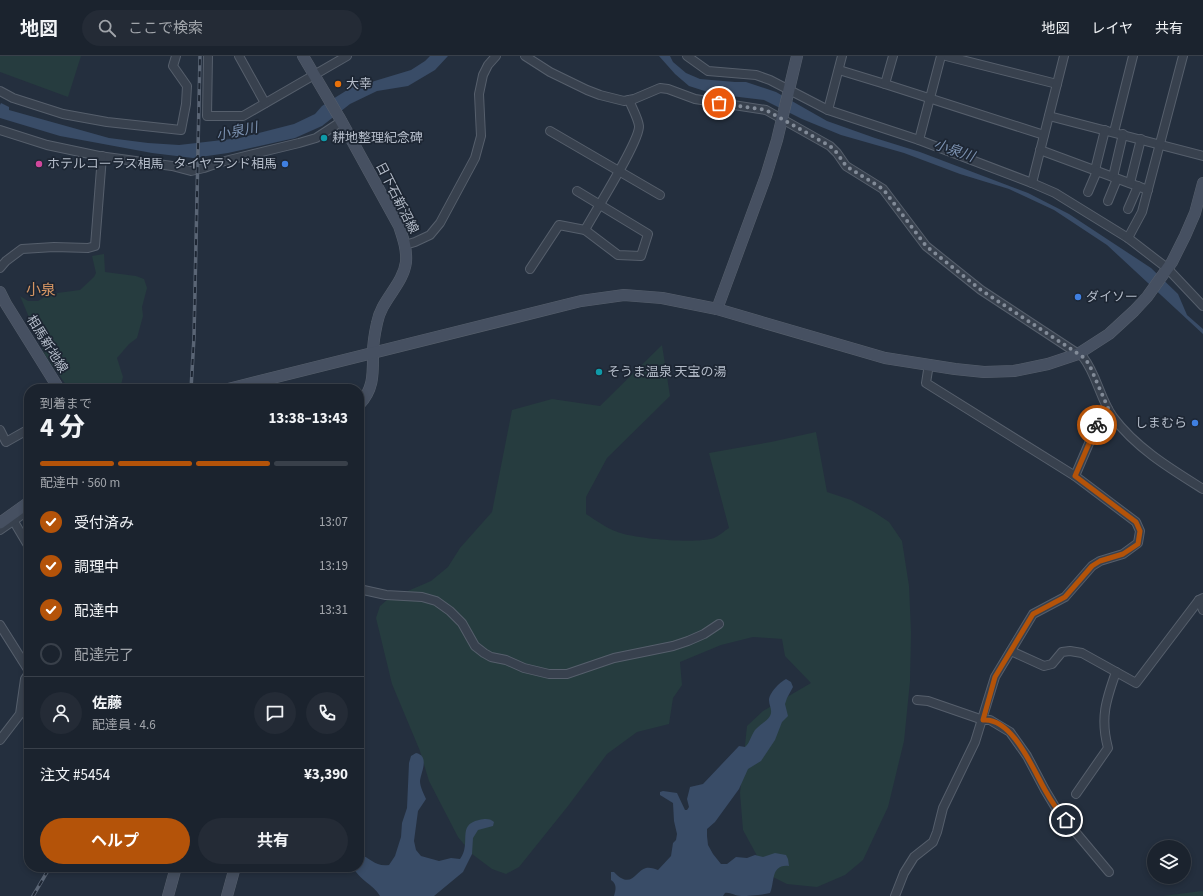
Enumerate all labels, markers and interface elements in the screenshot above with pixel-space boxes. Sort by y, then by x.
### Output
search box [82,10,362,46]
text: 地図 [20,16,58,43]
icon: search [96,17,118,39]
text: ここで検索 [128,18,203,39]
text: 地図 [1041,19,1069,39]
text: レイヤ [1091,19,1133,39]
text: 共有 [1155,19,1183,39]
place label: 大幸 [346,75,372,93]
marker: 大幸 [333,79,343,89]
pin [702,86,736,120]
icon: bag [708,92,730,114]
water label: 小泉川 [214,117,262,146]
place label: 耕地整理紀念碑 [332,129,423,147]
marker: 耕地整理紀念碑 [319,133,329,143]
water label: 小泉川 [931,135,979,168]
place label: ホテルコーラス相馬 [47,155,163,173]
place label: タイヤランド相馬 [173,155,277,173]
marker: ホテルコーラス相馬 [34,159,44,169]
marker: タイヤランド相馬 [280,159,290,169]
street label: 日下石新沼線 [371,159,423,237]
district label: 小泉 [26,280,56,301]
place label: ダイソー [1086,288,1138,306]
marker: ダイソー [1073,292,1083,302]
street label: 相馬新地線 [22,312,72,376]
place label: そうま温泉 天宝の湯 [607,363,727,381]
marker: そうま温泉 天宝の湯 [594,367,604,377]
text: 到着まで [40,395,92,413]
courier [1077,405,1117,445]
text: 13:38–13:43 [268,408,348,429]
text: 4 分 [40,409,85,446]
icon: bike [1086,414,1108,436]
place label: しまむら [1135,414,1187,432]
marker: しまむら [1190,418,1200,428]
text: 配達中 · 560 m [40,474,120,492]
icon: check [40,511,62,533]
text: 受付済み [74,513,134,534]
text: 13:07 [319,513,348,531]
icon: check [40,555,62,577]
text: 調理中 [74,557,119,578]
text: 13:19 [319,557,348,575]
icon: check [40,599,62,621]
text: 配達中 [74,601,119,622]
text: 13:31 [319,601,348,619]
text: 配達完了 [74,645,134,666]
button: person [40,692,82,734]
button: chat [254,692,296,734]
button: phone [306,692,348,734]
text: 佐藤 [92,693,122,714]
text: 配達員 · 4.6 [92,716,156,734]
text: ¥3,390 [304,764,348,785]
text: 注文 #5454 [40,765,110,786]
pin [1049,803,1083,837]
icon: home [1055,809,1077,831]
button: ヘルプ [40,818,190,864]
button: 共有 [198,818,348,864]
map controls [1147,840,1191,884]
button: layers [1147,840,1191,884]

